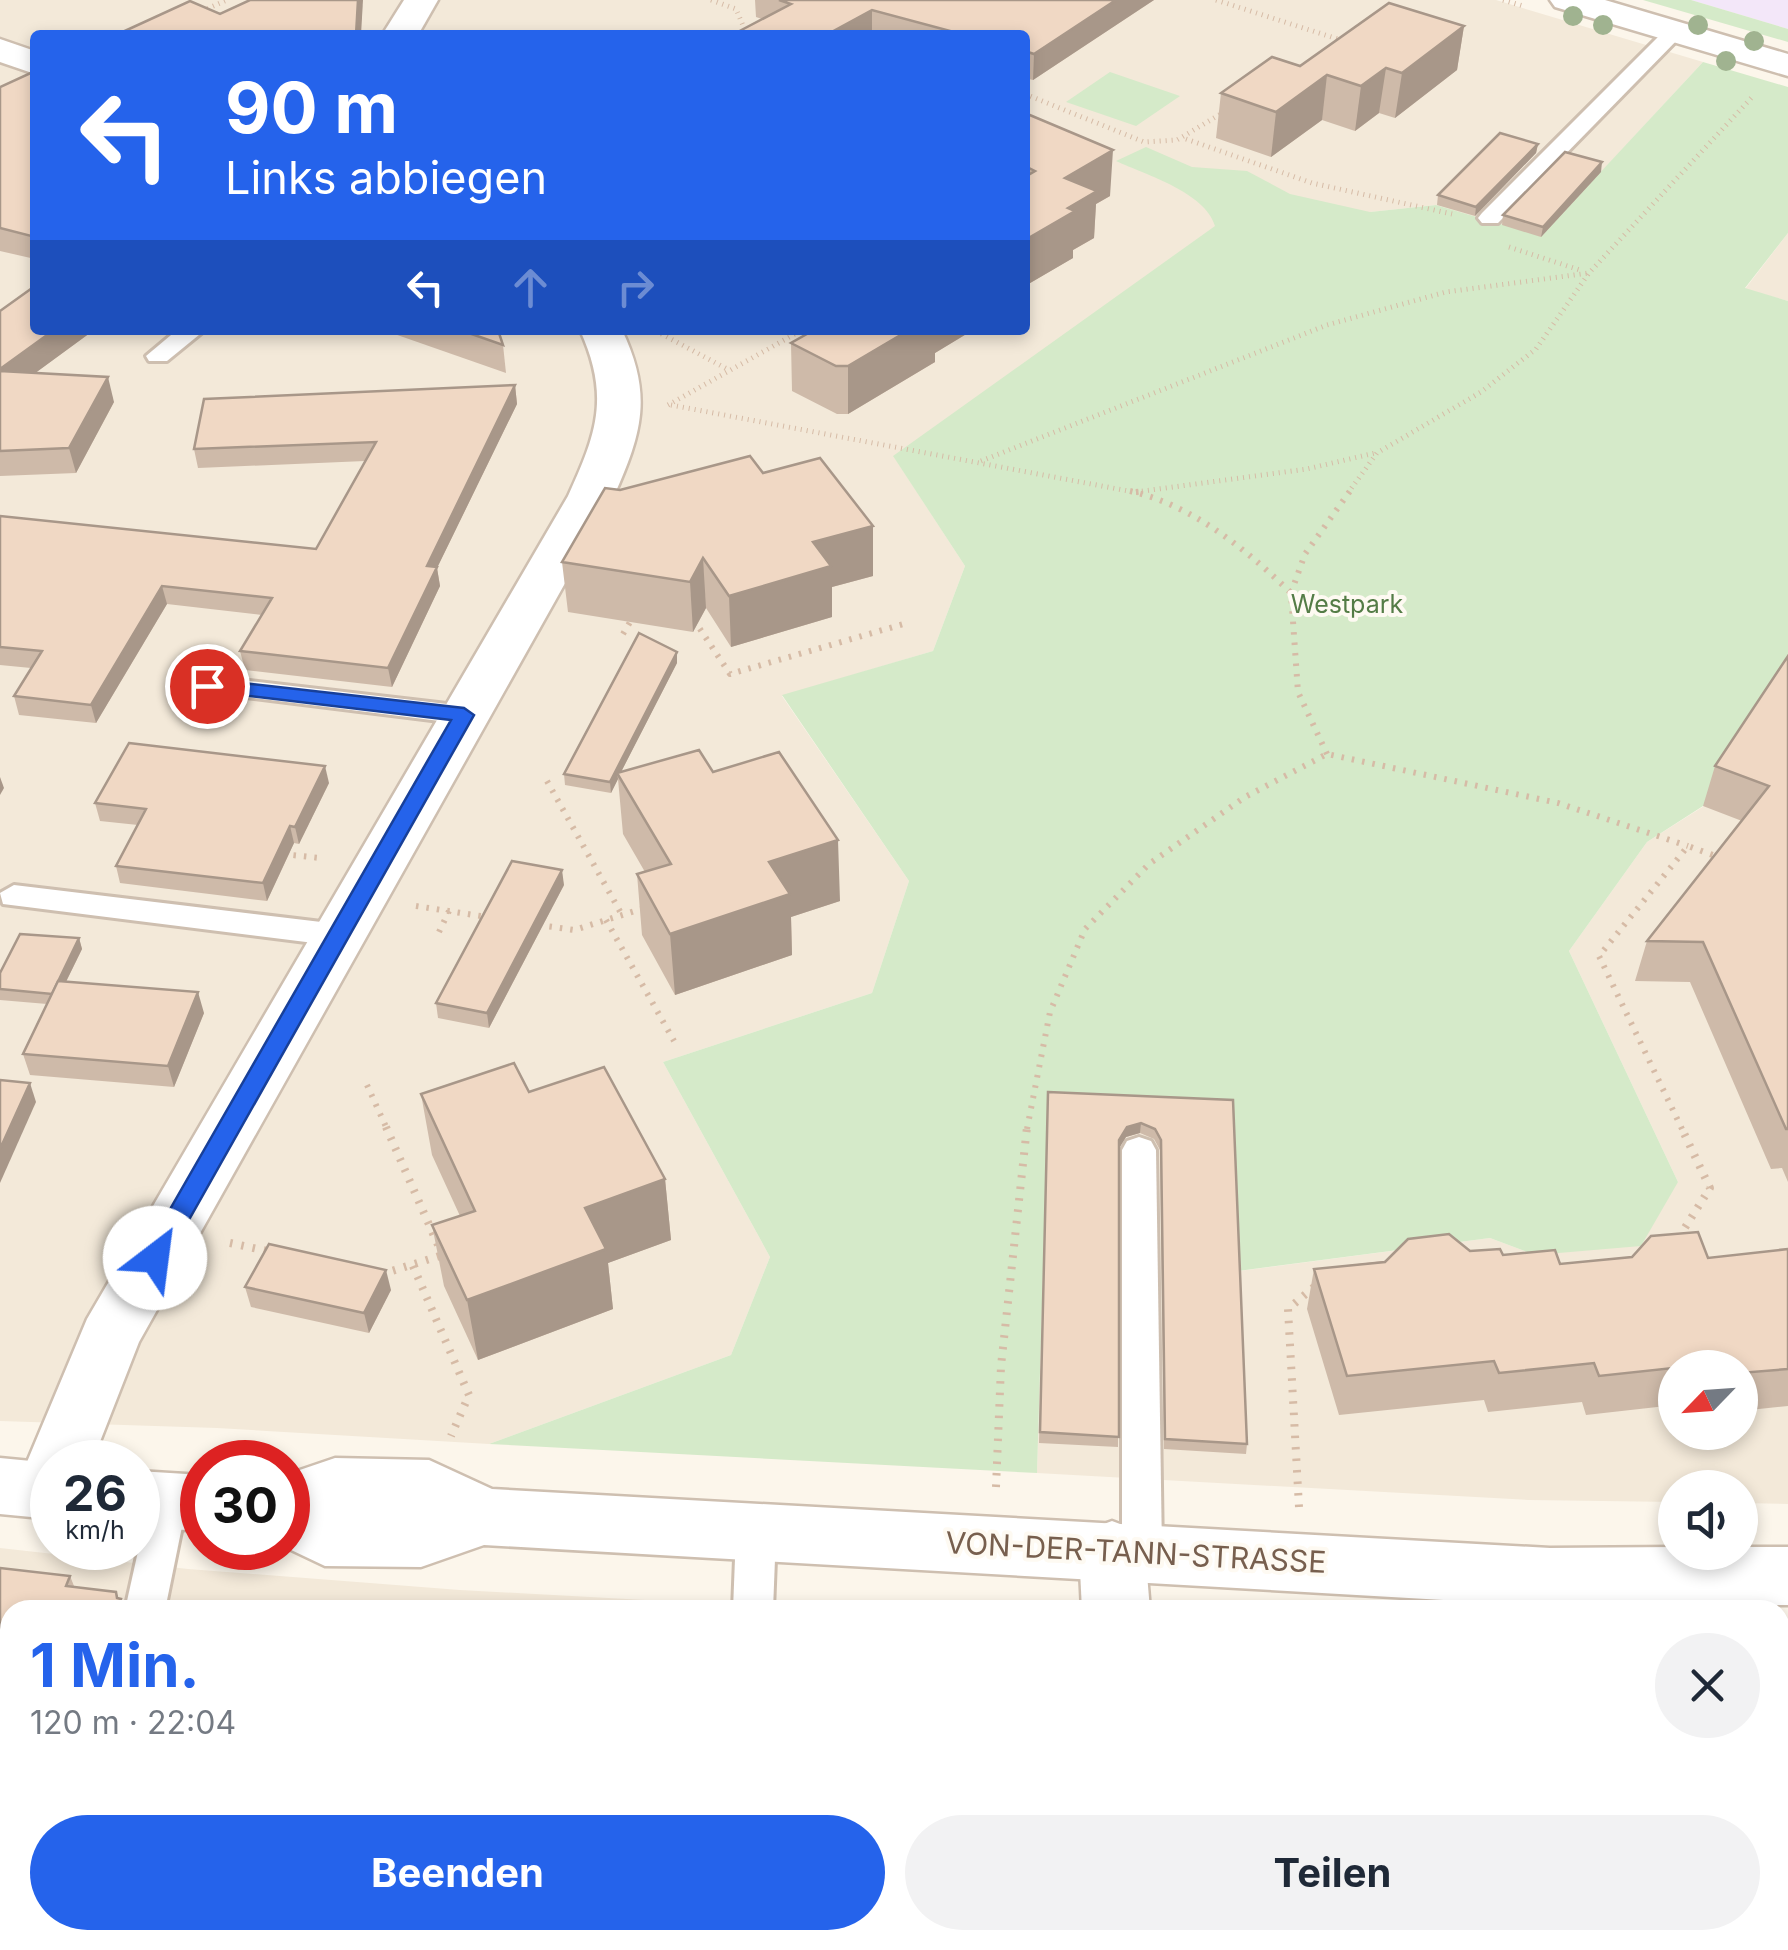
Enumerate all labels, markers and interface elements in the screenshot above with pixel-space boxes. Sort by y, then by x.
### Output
text: 90 m [225,65,398,150]
icon: left [60,70,190,200]
text: Links abbiegen [225,150,547,205]
icon: left [398,260,453,315]
icon: ahead [503,260,558,315]
icon: right [608,260,663,315]
park label: Westpark [1291,589,1403,619]
pin [165,644,250,729]
icon: arrive [180,659,235,714]
position arrow [103,1206,207,1310]
north arrow [1658,1350,1758,1450]
map controls [1658,1350,1758,1570]
speed limit sign: 30 [180,1440,310,1570]
text: 26 [63,1463,127,1523]
button: sound [1658,1470,1758,1570]
text: km/h [65,1515,125,1545]
street label: VON-DER-TANN-STRASSE [945,1524,1327,1580]
text: 1 Min. [30,1629,200,1701]
button: close [1655,1633,1760,1738]
text: 120 m · 22:04 [30,1703,236,1742]
button: Beenden [30,1815,885,1930]
button: Teilen [905,1815,1760,1930]

